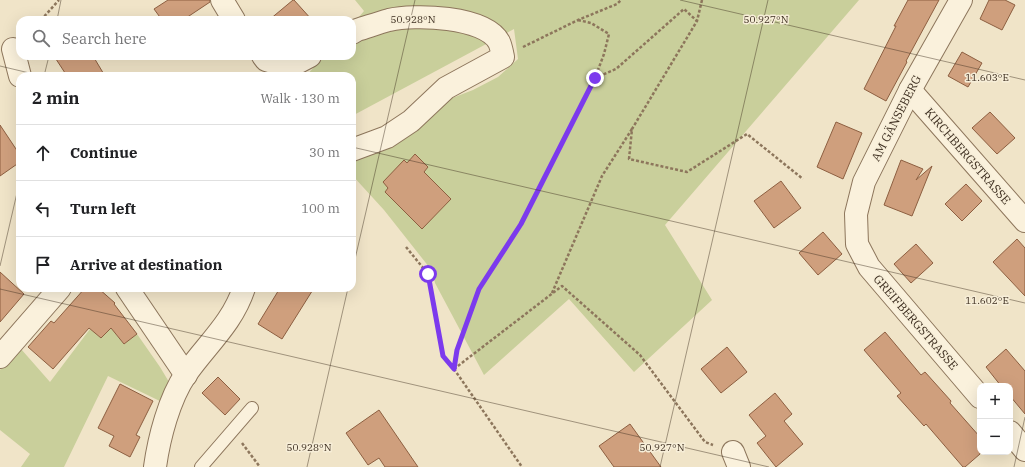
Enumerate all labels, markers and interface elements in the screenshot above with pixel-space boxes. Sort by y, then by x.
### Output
text: 50.928°N [390,13,436,26]
text: 50.927°N [743,13,789,26]
search box [16,16,356,60]
icon: search [30,27,52,49]
text: Search here [62,29,147,48]
route end [586,69,604,87]
text: 11.603°E [965,71,1009,84]
street label: AM GÄNSEBERG [868,72,924,164]
text: 2 min [32,87,80,109]
text: Walk · 130 m [261,90,340,107]
street label: KIRCHBERGSTRASSE [922,105,1014,207]
icon: ahead [32,142,54,164]
text: Continue [70,143,137,162]
text: 30 m [309,144,340,161]
icon: left [32,198,54,220]
text: Turn left [70,199,136,218]
text: 100 m [301,200,340,217]
icon: arrive [32,254,54,276]
text: Arrive at destination [70,255,222,274]
route start [419,265,437,283]
street label: GREIFBERGSTRASSE [871,271,961,373]
text: 11.602°E [965,294,1009,307]
map controls [977,383,1013,455]
button: + [977,383,1013,419]
button: − [977,419,1013,455]
text: 50.928°N [286,441,332,454]
text: 50.927°N [639,441,685,454]

